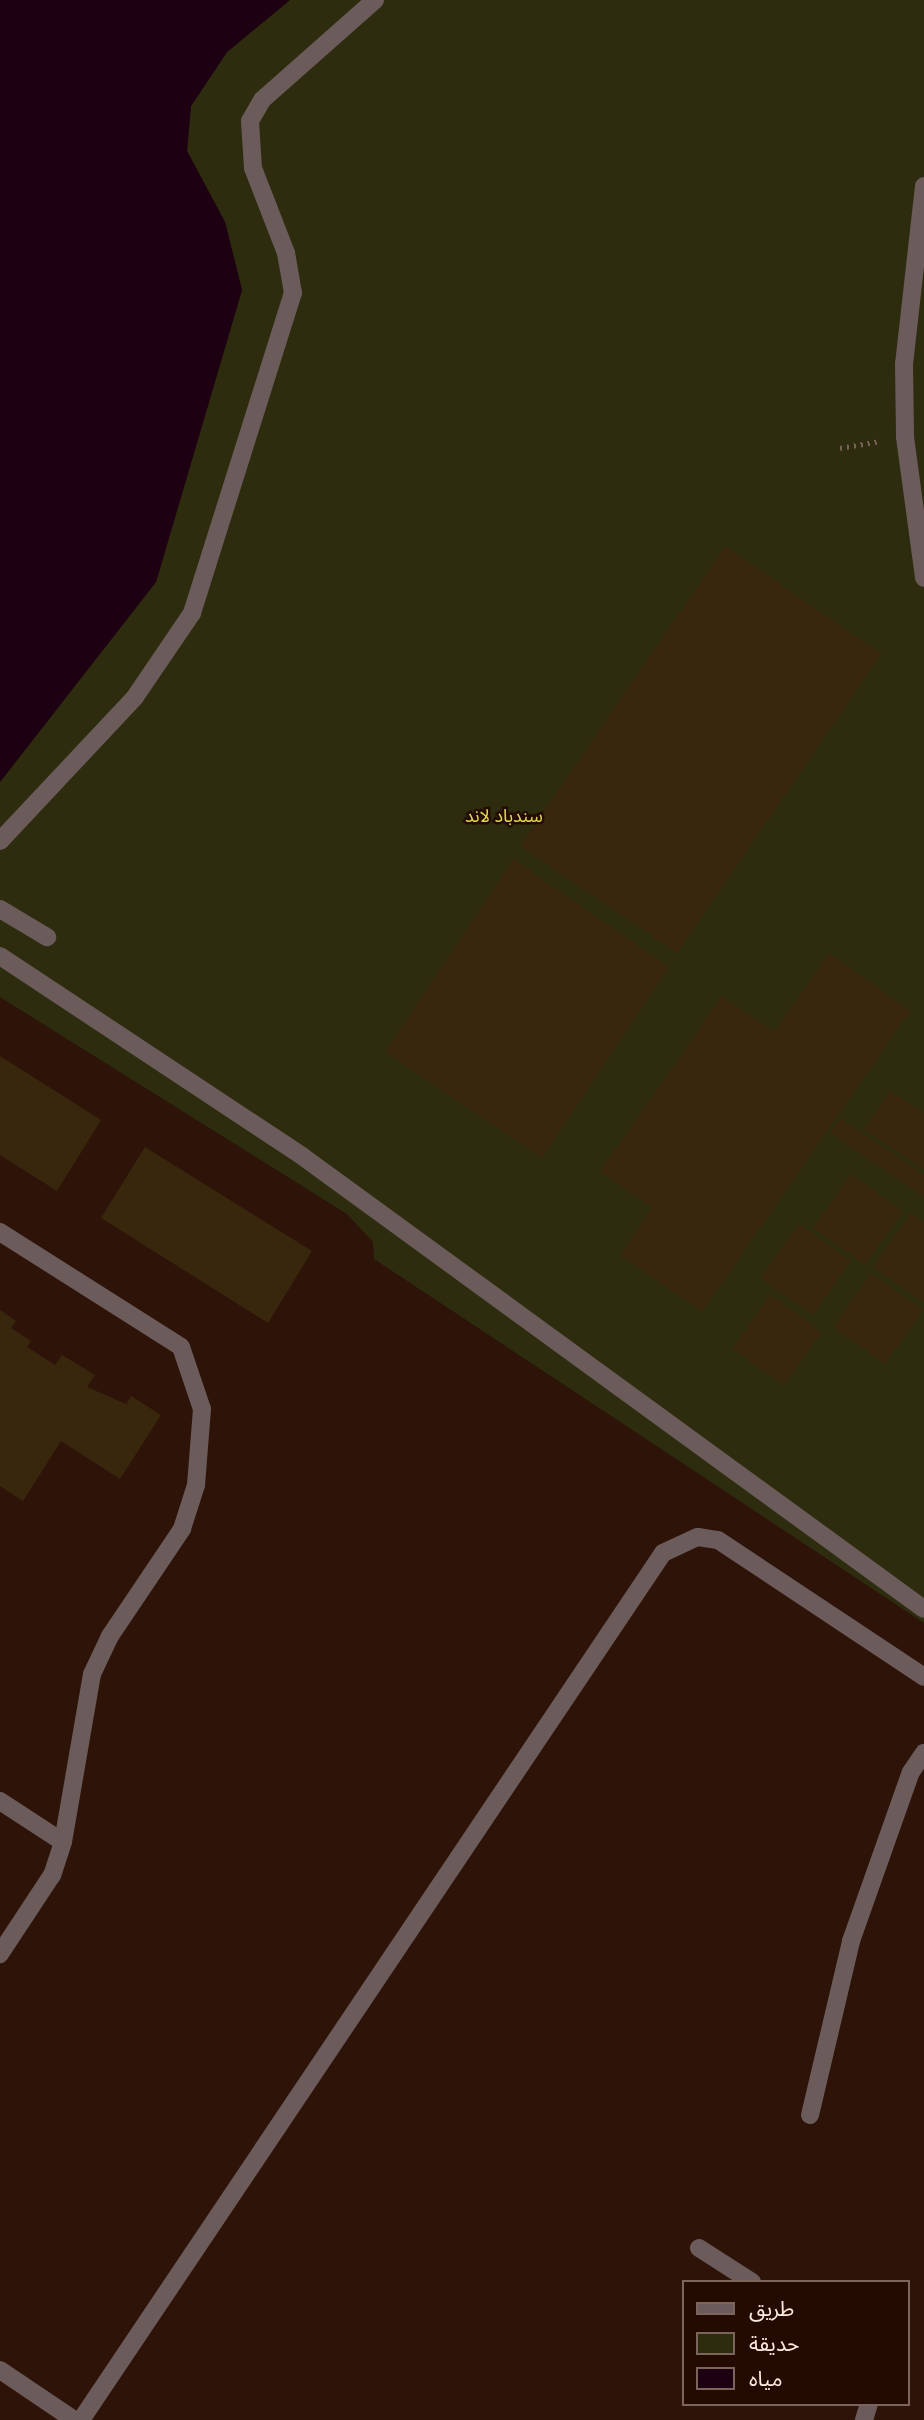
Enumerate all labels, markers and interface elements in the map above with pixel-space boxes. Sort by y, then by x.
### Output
park label: سندباد لاند [465,805,543,827]
legend [682,2280,910,2406]
text: طريق [749,2297,794,2321]
text: حديقة [749,2332,799,2356]
text: مياه [749,2367,782,2391]

